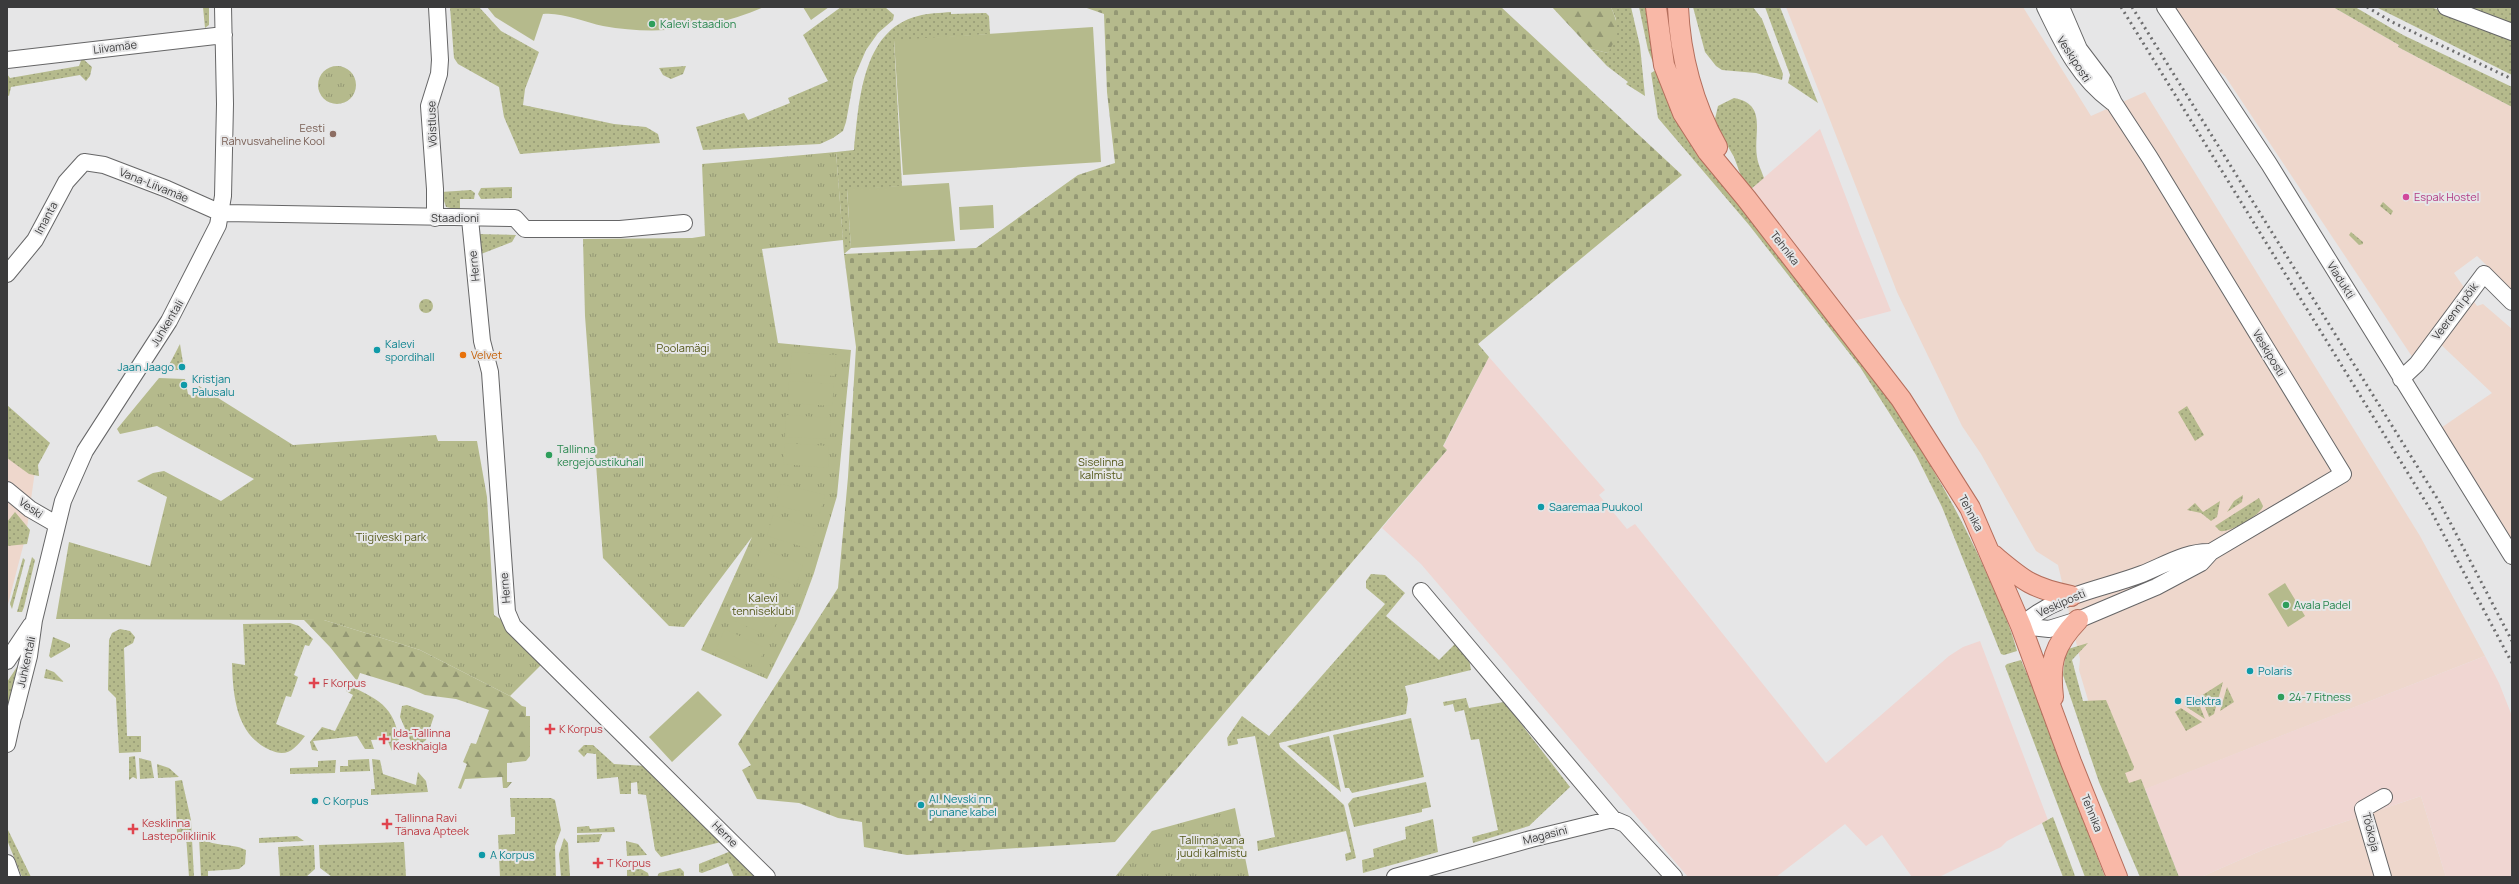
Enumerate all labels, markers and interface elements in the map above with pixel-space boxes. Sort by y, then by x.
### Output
place label: Kalevi staadion [660,16,736,31]
marker: Kalevi staadion [647,19,657,29]
street label: Veskiposti [2054,33,2095,85]
street label: Liivamäe [92,36,138,57]
street label: Võistluse [423,100,440,148]
place label: Eesti Rahvusvaheline Kool [221,120,325,148]
marker: Eesti Rahvusvaheline Kool [328,129,338,139]
street label: Vana-Liivamäe [117,164,192,205]
place label: Espak Hostel [2414,189,2479,204]
marker: Espak Hostel [2401,192,2411,202]
street label: Imanta [31,199,60,237]
street label: Staadioni [431,210,479,225]
street label: Tehnika [1767,228,1803,268]
street label: Herne [464,249,483,282]
street label: Viadukti [2324,259,2359,301]
street label: Veerenni põik [2428,279,2481,342]
street label: Juhkentali [147,297,186,349]
street label: Veskiposti [2250,327,2289,379]
place label: Kalevi spordihall [385,336,435,364]
park label: Poolamägi [657,340,709,355]
marker: Kalevi spordihall [372,345,382,355]
place label: Velvet [471,347,502,362]
marker: Velvet [458,350,468,360]
place label: Jaan Jaago [118,359,174,374]
marker: Jaan Jaago [177,362,187,372]
place label: Kristjan Palusalu [192,371,235,399]
marker: Kristjan Palusalu [179,380,189,390]
place label: Tallinna kergejõustikuhall [557,441,644,469]
marker: Tallinna kergejõustikuhall [544,450,554,460]
park label: Siselinna kalmistu [1078,454,1124,482]
street label: Tehnika [1956,492,1987,534]
street label: Veski [16,494,46,521]
place label: Saaremaa Puukool [1549,499,1643,514]
marker: Saaremaa Puukool [1536,502,1546,512]
park label: Tiigiveski park [356,529,427,544]
street label: Herne [496,571,513,604]
street label: Veskiposti [2034,585,2088,620]
park label: Kalevi tenniseklubi [732,590,794,618]
place label: Avala Padel [2294,597,2351,612]
marker: Avala Padel [2281,600,2291,610]
street label: Juhkentali [13,635,38,689]
place label: Polaris [2258,663,2292,678]
marker: Polaris [2245,666,2255,676]
place label: F Korpus [323,675,366,690]
marker: F Korpus [308,677,320,689]
place label: 24-7 Fitness [2289,689,2351,704]
marker: 24-7 Fitness [2276,692,2286,702]
place label: Elektra [2186,693,2221,708]
marker: Elektra [2173,696,2183,706]
place label: K Korpus [559,721,603,736]
marker: K Korpus [544,723,556,735]
place label: Ida-Tallinna Keskhaigla [393,725,451,753]
marker: Ida-Tallinna Keskhaigla [378,733,390,745]
place label: Al. Nevski nn punane kabel [929,791,997,819]
street label: Tehnika [2078,792,2107,834]
place label: C Korpus [323,793,369,808]
marker: C Korpus [310,796,320,806]
marker: Al. Nevski nn punane kabel [916,800,926,810]
place label: Tallinna Ravi Tänava Apteek [395,810,469,838]
street label: Töökoja [2359,811,2384,853]
place label: Kesklinna Lastepolikliinik [142,815,216,843]
street label: Herne [709,817,742,850]
marker: Tallinna Ravi Tänava Apteek [382,819,392,829]
street label: Magasini [1521,822,1569,847]
marker: Kesklinna Lastepolikliinik [127,823,139,835]
park label: Tallinna vana juudi kalmistu [1176,832,1247,860]
place label: A Korpus [490,847,535,862]
marker: A Korpus [477,850,487,860]
place label: T Korpus [607,855,651,870]
marker: T Korpus [592,857,604,869]

